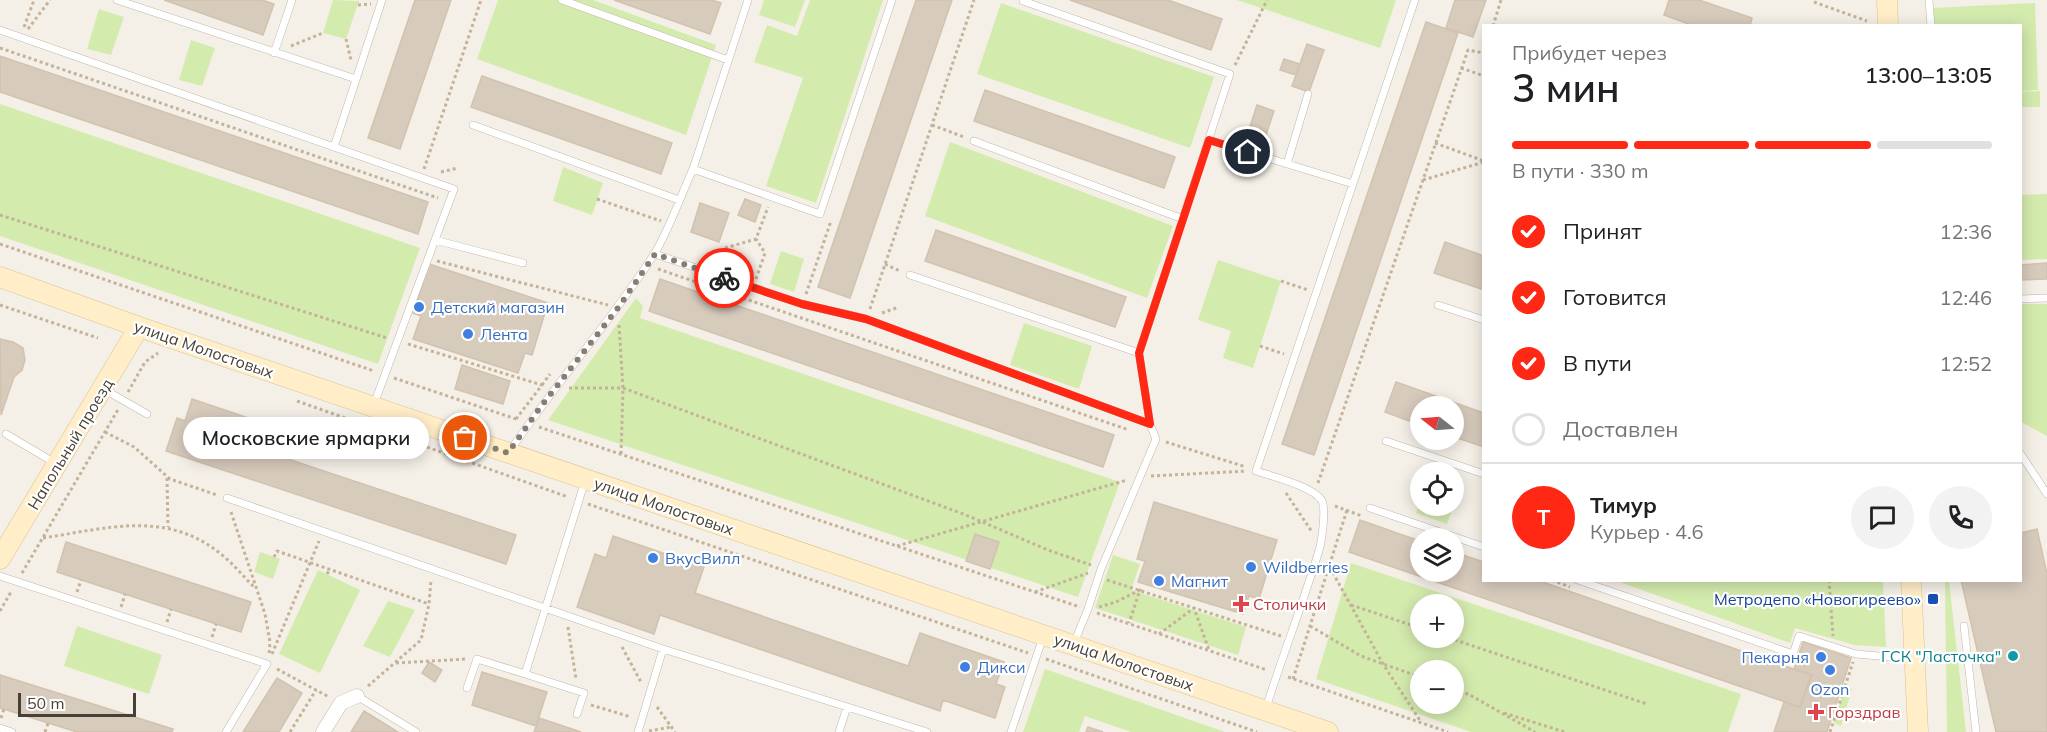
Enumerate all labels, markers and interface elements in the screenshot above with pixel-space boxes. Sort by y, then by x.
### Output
text: Прибудет через [1512,40,1667,65]
text: 13:00–13:05 [1865,61,1992,89]
text: 3 мин [1512,63,1620,112]
pin [1222,126,1273,177]
icon: home [1231,135,1264,168]
text: В пути · 330 m [1512,158,1648,183]
icon: check [1512,215,1545,248]
text: Принят [1563,217,1642,245]
text: 12:36 [1939,219,1992,244]
courier [694,248,754,308]
icon: bike [708,262,741,295]
icon: check [1512,281,1545,314]
text: Готовится [1563,283,1667,311]
text: 12:46 [1939,285,1992,310]
place label: Детский магазин [431,297,564,317]
marker: Детский магазин [412,300,426,314]
street label: улица Молостовых [131,316,277,382]
place label: Лента [480,324,528,344]
marker: Лента [461,327,475,341]
icon: check [1512,347,1545,380]
text: В пути [1563,349,1632,377]
text: 12:52 [1939,351,1992,376]
street label: Напольный проезд [23,375,117,513]
north arrow [1410,396,1464,450]
map controls [1410,396,1464,714]
pin [439,412,490,463]
text: Доставлен [1563,415,1679,443]
callout: Московские ярмарки [183,417,429,459]
icon: bag [448,421,481,454]
text: Московские ярмарки [202,425,410,450]
button: locate [1410,462,1464,516]
street label: улица Молостовых [591,473,737,539]
button: chat [1851,486,1914,549]
button: phone [1929,486,1992,549]
text: Тимур [1590,491,1657,519]
text: Т [1537,503,1550,531]
text: Курьер · 4.6 [1590,519,1704,544]
button: layers [1410,528,1464,582]
place label: ВкусВилл [665,548,740,568]
marker: ВкусВилл [646,551,660,565]
place label: Wildberries [1263,557,1348,577]
marker: Wildberries [1244,560,1258,574]
place label: Магнит [1171,571,1229,591]
marker: Магнит [1152,574,1166,588]
place label: Метродепо «Новогиреево» [1714,589,1921,609]
marker: Метродепо «Новогиреево» [1926,592,1940,606]
place label: Столички [1253,594,1326,614]
button: + [1410,594,1464,648]
marker: Столички [1234,597,1248,611]
street label: улица Молостовых [1051,629,1197,695]
place label: ГСК "Ласточка" [1881,646,2001,666]
place label: Пекарня [1741,647,1809,667]
marker: ГСК "Ласточка" [2006,649,2020,663]
marker: Пекарня [1814,650,1828,664]
place label: Дикси [977,657,1026,677]
marker: Дикси [958,660,972,674]
button: − [1410,660,1464,714]
marker: Ozon [1823,663,1837,677]
place label: Ozon [1810,679,1850,699]
scale bar [18,690,136,718]
text: 50 m [27,693,64,713]
place label: Горздрав [1828,702,1901,722]
marker: Горздрав [1809,705,1823,719]

